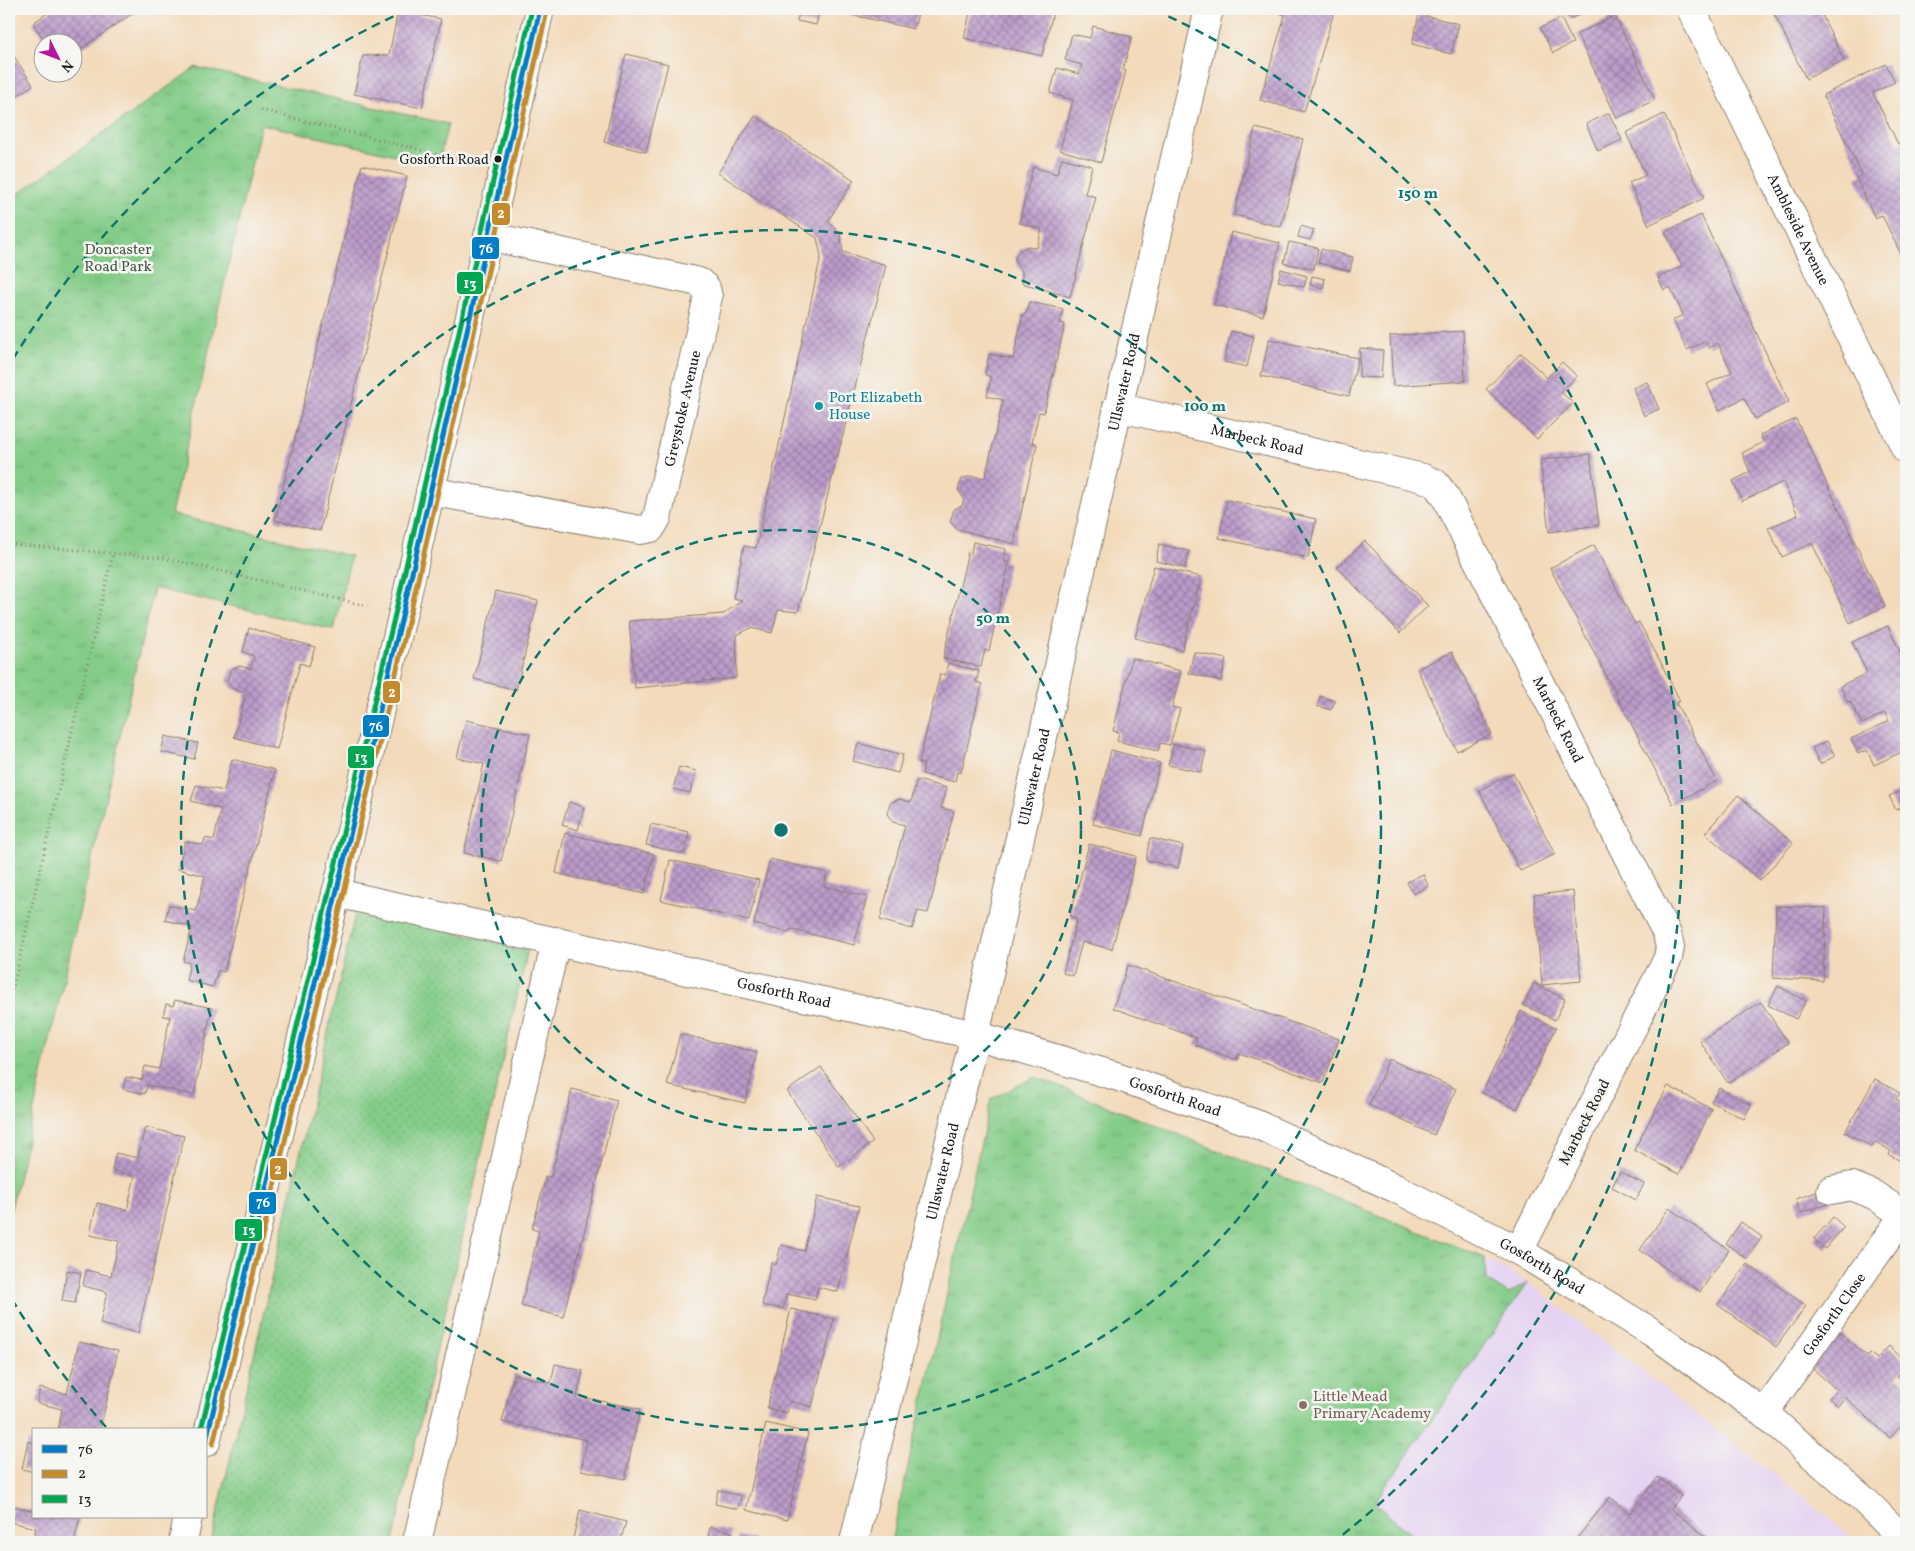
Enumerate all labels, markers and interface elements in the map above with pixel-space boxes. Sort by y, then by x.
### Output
north arrow [32,32,82,82]
text: N [56,56,77,76]
place label: Gosforth Road [400,151,489,170]
marker: Gosforth Road [493,154,503,164]
street label: Ambleside Avenue [1761,170,1833,289]
text: 150 m [1398,184,1438,205]
line badge: 2 [491,202,511,226]
text: 2 [497,205,505,224]
line badge: 76 [471,236,500,260]
park label: Doncaster Road Park [84,240,152,278]
text: 76 [479,240,493,259]
line badge: 13 [456,271,484,295]
text: 13 [464,275,476,294]
street label: Ullswater Road [1104,331,1147,433]
street label: Greystoke Avenue [660,348,707,469]
place label: Port Elizabeth House [829,388,923,426]
text: 100 m [1184,397,1227,418]
marker: Port Elizabeth House [813,400,825,412]
street label: Marbeck Road [1209,420,1305,462]
text: 50 m [976,609,1010,630]
street label: Marbeck Road [1526,673,1588,767]
line badge: 2 [382,680,401,704]
text: 2 [388,684,396,703]
line badge: 76 [362,714,390,738]
text: 76 [369,718,383,737]
street label: Ullswater Road [1014,726,1057,828]
line badge: 13 [347,745,375,769]
text: 13 [355,749,367,768]
centre of rings [772,821,790,839]
street label: Gosforth Road [735,973,833,1015]
street label: Gosforth Road [1126,1072,1223,1123]
street label: Marbeck Road [1555,1076,1616,1170]
street label: Ullswater Road [922,1121,966,1223]
line badge: 2 [269,1157,288,1181]
text: 2 [274,1161,282,1180]
line badge: 76 [248,1191,277,1215]
text: 76 [256,1194,270,1213]
line badge: 13 [234,1218,263,1242]
text: 13 [243,1222,255,1241]
street label: Gosforth Road [1495,1234,1588,1301]
street label: Gosforth Close [1798,1269,1872,1361]
place label: Little Mead Primary Academy [1313,1387,1431,1425]
marker: Little Mead Primary Academy [1297,1399,1309,1411]
legend [32,1428,208,1518]
text: 76 [78,1440,93,1461]
text: 2 [78,1464,86,1485]
text: 13 [78,1490,92,1511]

